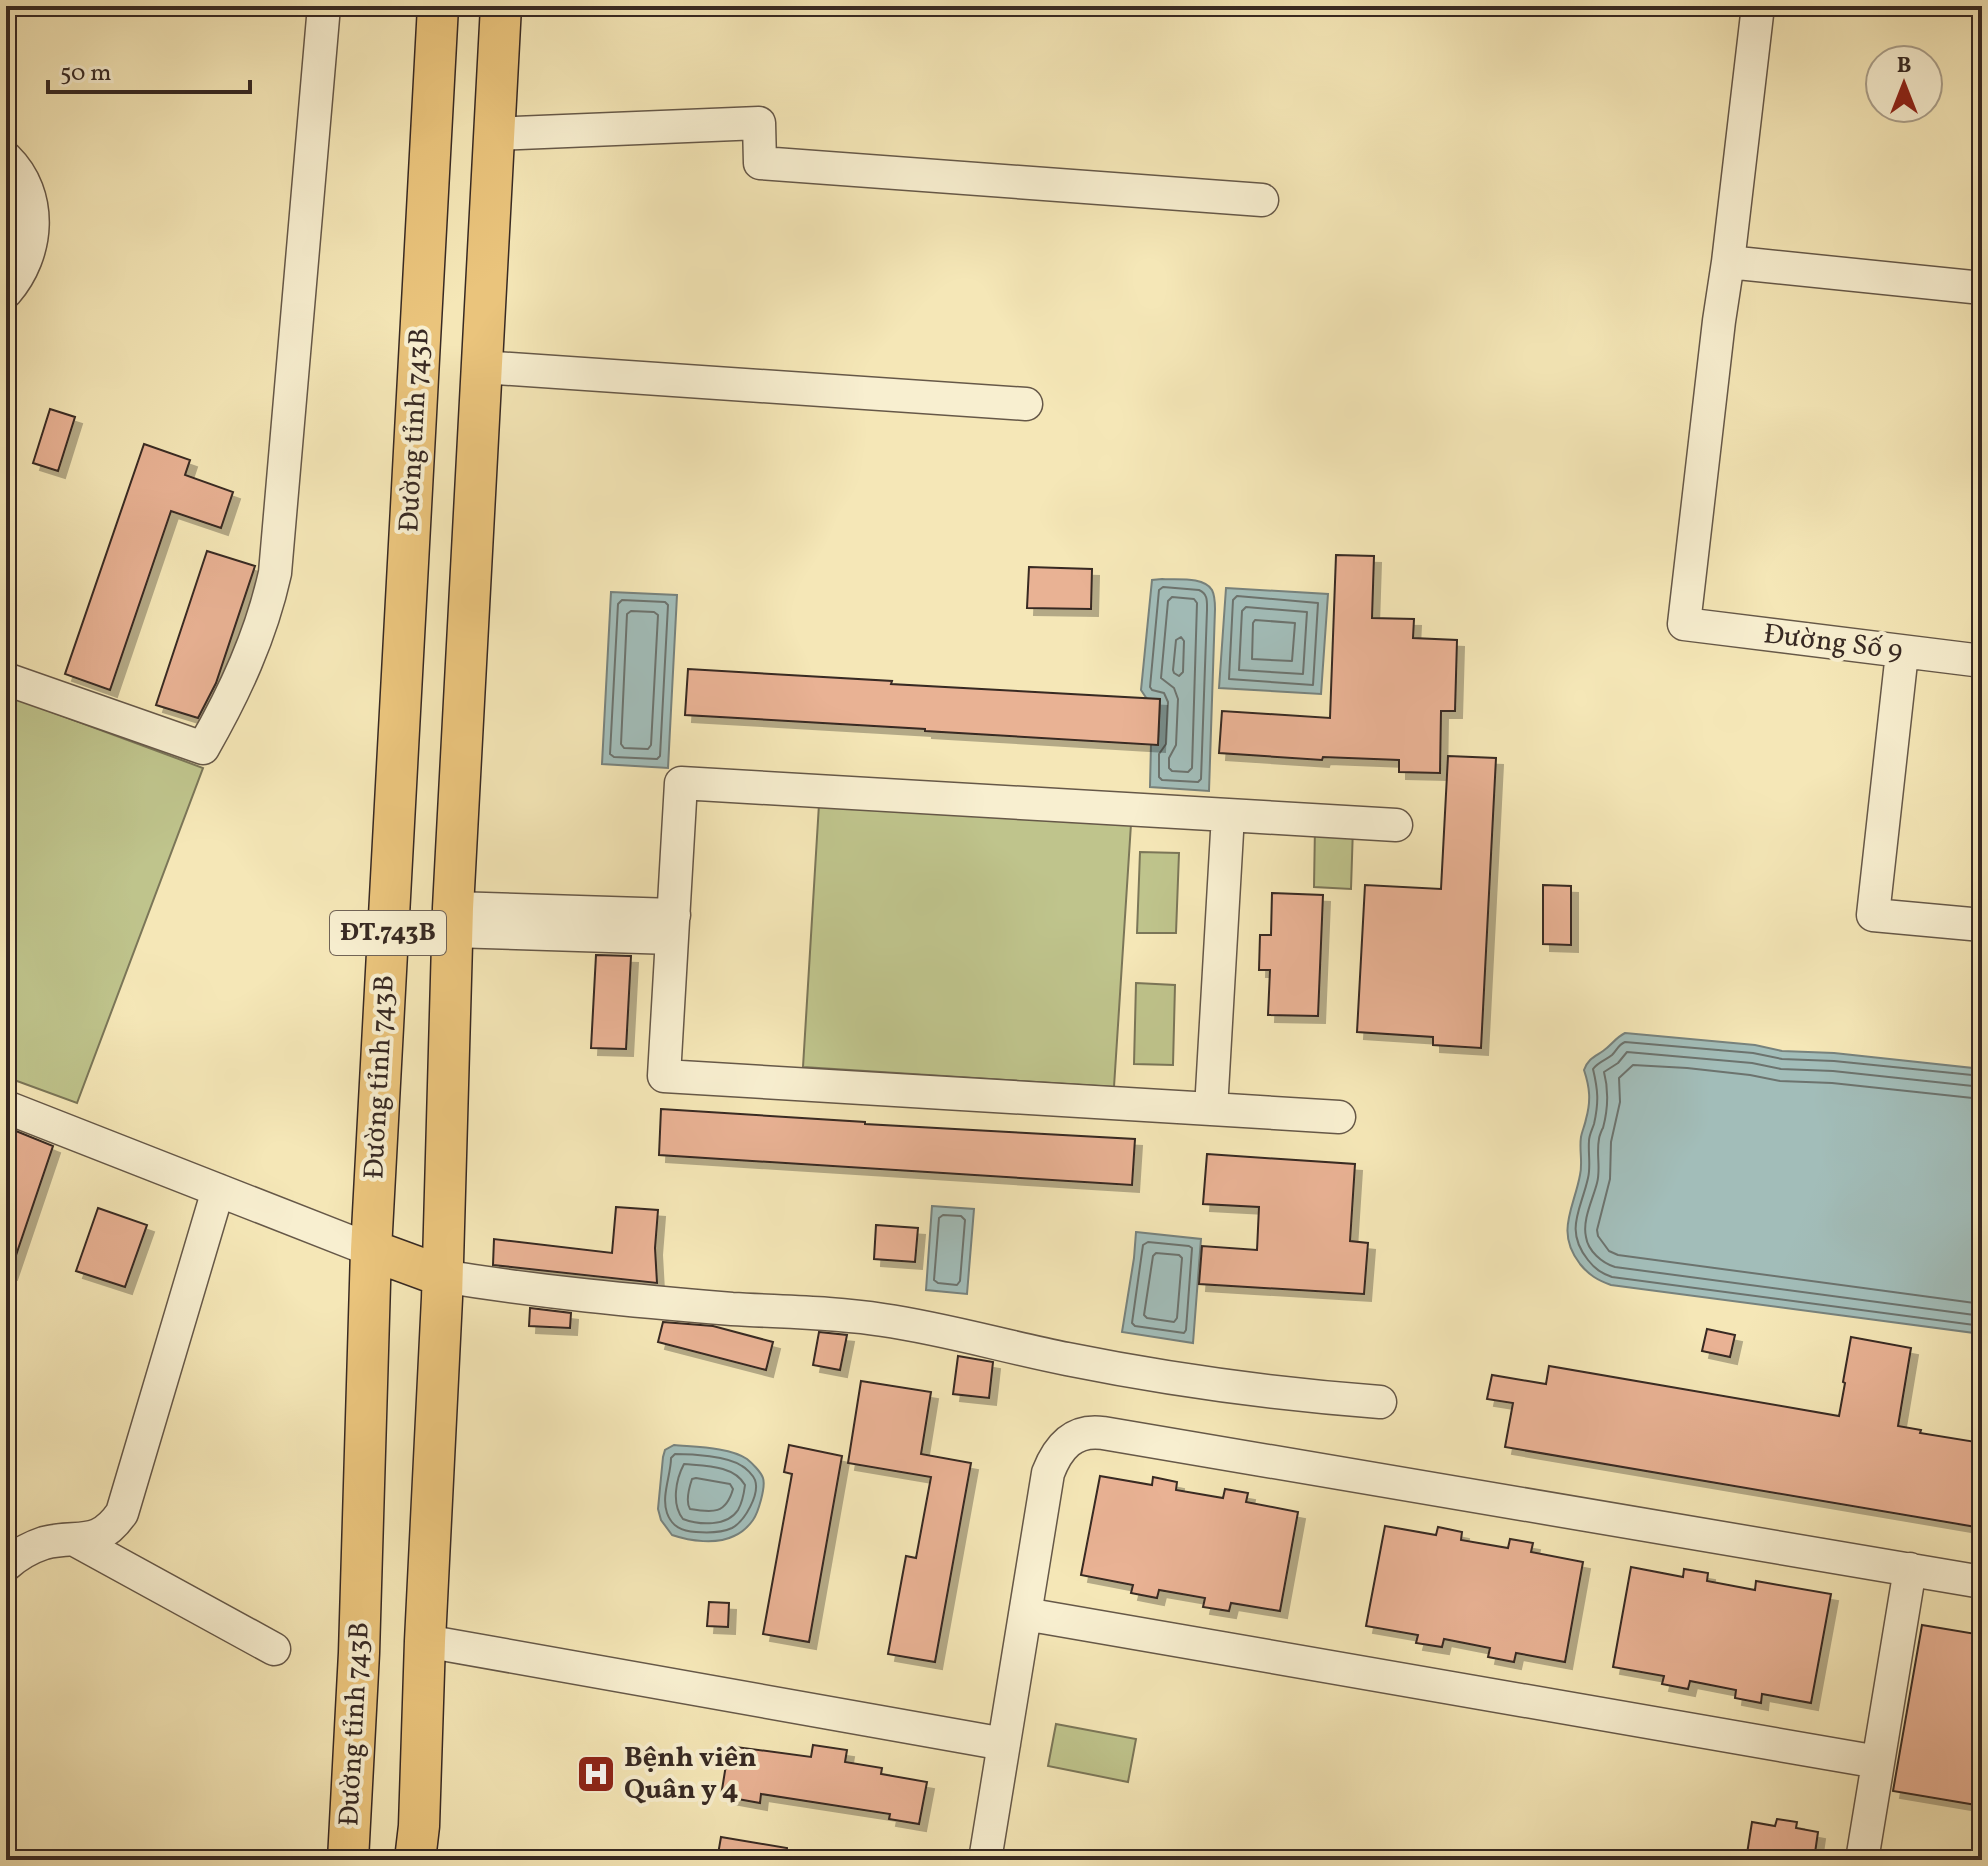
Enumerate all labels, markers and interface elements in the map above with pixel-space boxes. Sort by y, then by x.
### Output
scale bar [48,44,250,94]
north arrow [1864,44,1944,124]
text: B [1897,51,1911,82]
text: 50 m [60,57,112,91]
street label: Đường tỉnh 743B [390,327,440,533]
street label: Đường Số 9 [1761,615,1905,671]
road number: ĐT.743B [330,911,446,955]
street label: Đường tỉnh 743B [355,974,405,1180]
street label: Đường tỉnh 743B [330,1621,380,1827]
place label: Bệnh viên Quân y 4 [624,1739,757,1810]
hospital icon: Bệnh viên Quân y 4 [575,1753,617,1795]

